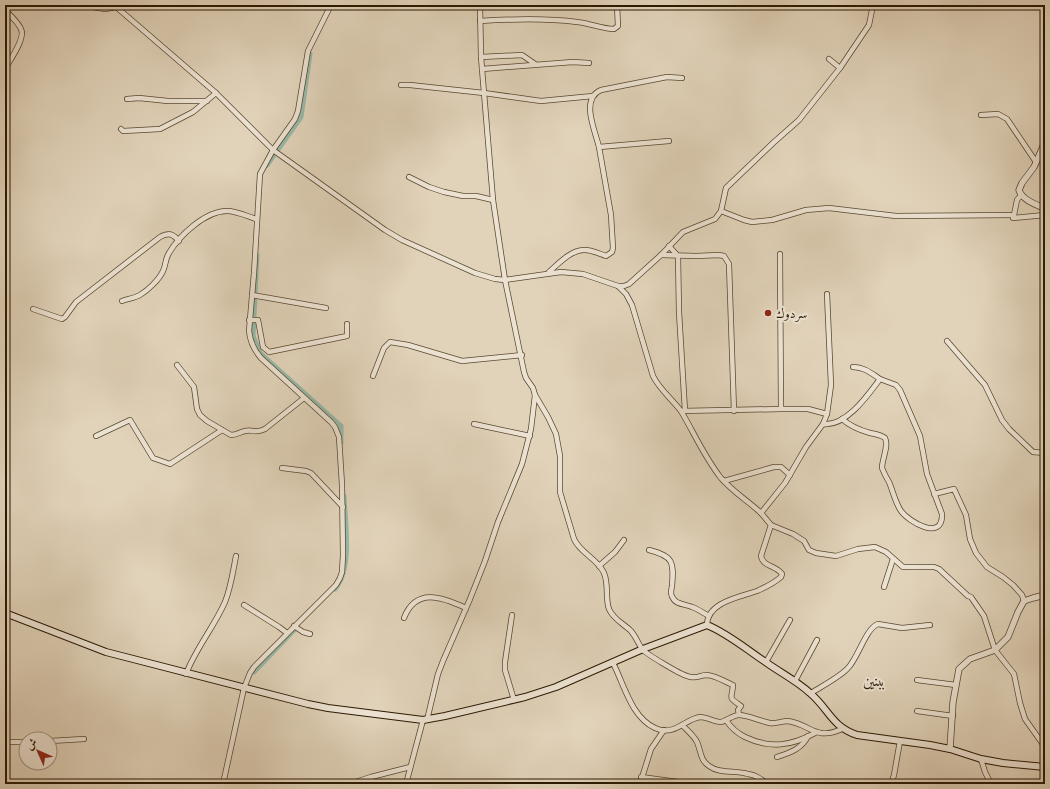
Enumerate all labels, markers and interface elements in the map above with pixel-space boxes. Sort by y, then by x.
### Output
place label: سردوك [776,306,807,322]
marker: سردوك [763,308,773,318]
district label: ببنين [863,672,885,691]
north arrow [18,731,58,771]
text: ش [23,736,40,753]

